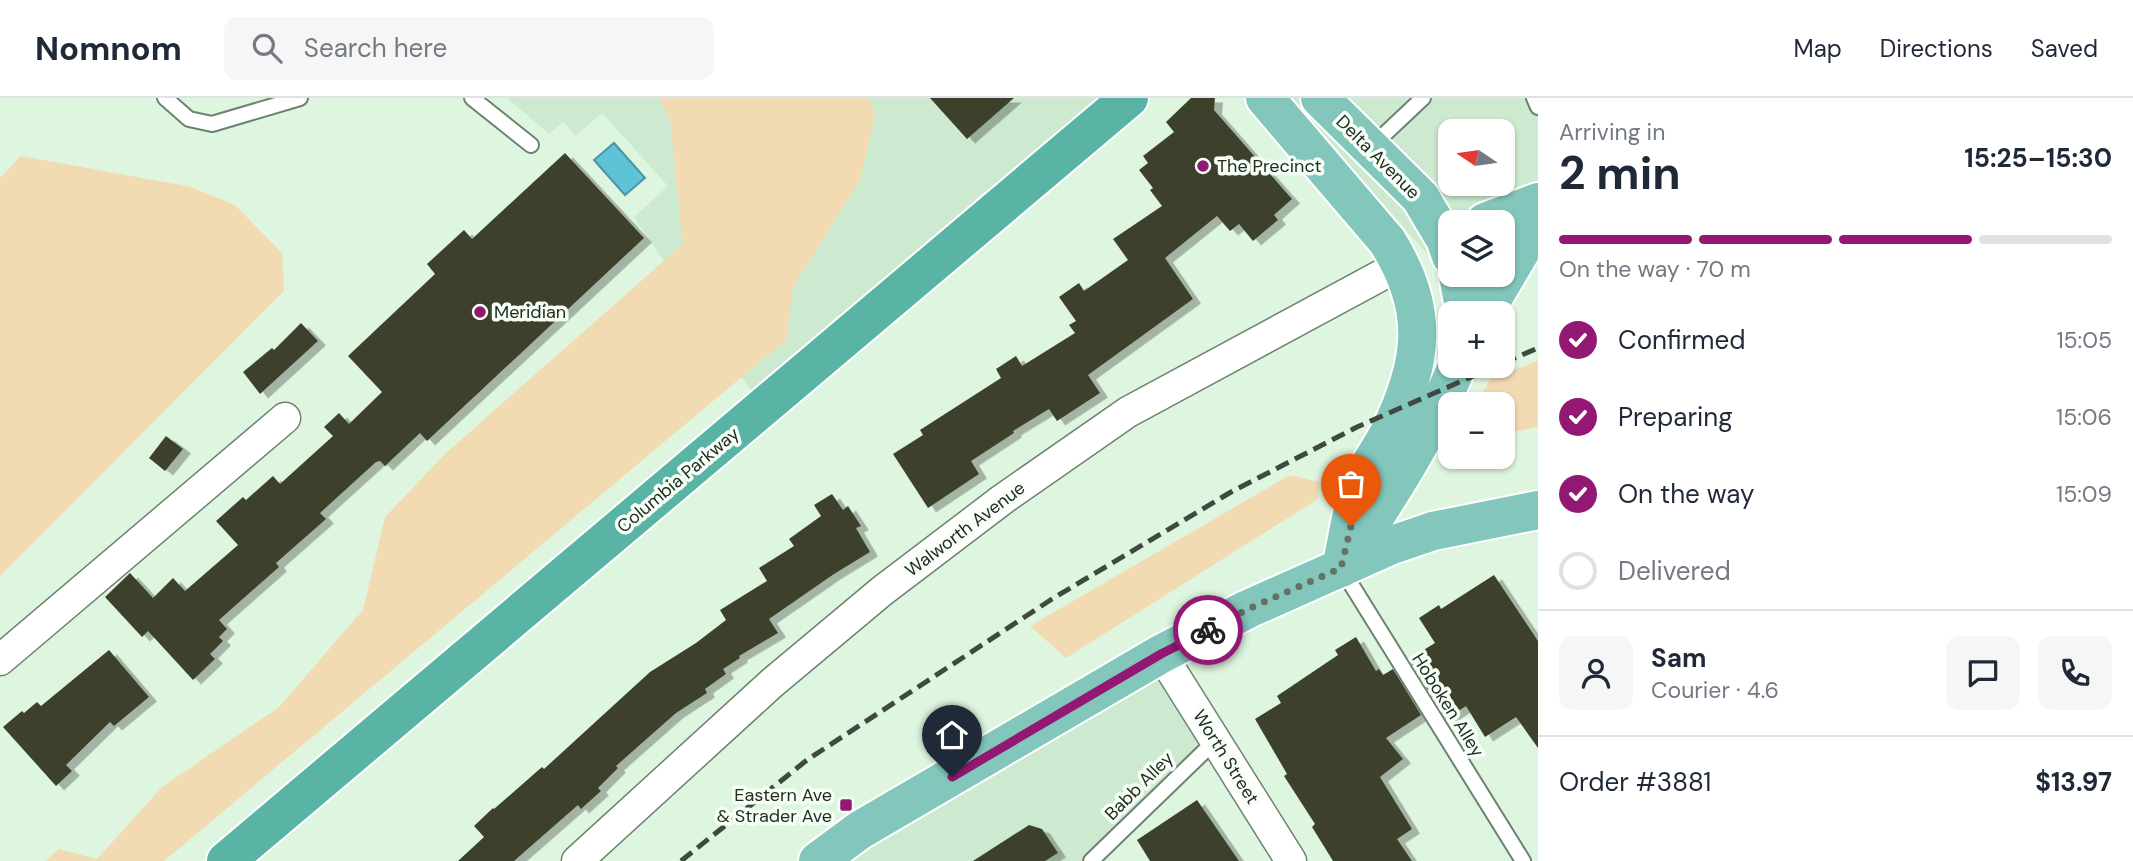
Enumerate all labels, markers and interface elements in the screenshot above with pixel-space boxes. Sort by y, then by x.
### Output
search box [224,17,714,80]
text: Nomnom [35,27,182,70]
icon: search [248,29,286,67]
text: Search here [304,31,447,65]
text: Map [1794,33,1842,64]
text: Directions [1880,33,1993,64]
text: Saved [2031,33,2098,64]
street label: Delta Avenue [1331,110,1425,204]
text: Arriving in [1559,117,1665,147]
north arrow [1438,119,1516,196]
map controls [1438,119,1515,469]
text: 15:25–15:30 [1964,141,2112,175]
text: 2 min [1559,143,1681,203]
place label: The Precinct [1217,154,1322,178]
marker: The Precinct [1195,158,1211,174]
button: layers [1438,210,1515,287]
text: On the way · 70 m [1559,254,1751,284]
place label: Meridian [494,300,566,324]
button: + [1438,301,1515,378]
marker: Meridian [472,304,488,320]
icon: check [1559,321,1597,359]
text: Confirmed [1618,323,1745,357]
text: 15:05 [2056,325,2112,355]
button: − [1438,392,1515,469]
icon: check [1559,398,1597,436]
text: Preparing [1618,400,1733,434]
text: 15:06 [2056,402,2112,432]
street label: Columbia Parkway [612,422,744,538]
pin [1321,454,1381,526]
icon: bag [1332,465,1370,503]
icon: check [1559,475,1597,513]
street label: Walworth Avenue [900,476,1030,582]
text: On the way [1618,477,1754,511]
text: 15:09 [2056,479,2112,509]
text: Delivered [1618,554,1731,588]
courier [1173,595,1243,665]
icon: bike [1189,611,1227,649]
button: person [1559,636,1633,710]
button: chat [1946,636,2020,710]
button: phone [2038,636,2112,710]
text: Sam [1651,641,1706,675]
street label: Hoboken Alley [1406,648,1490,762]
text: Courier · 4.6 [1651,675,1779,705]
pin [922,705,982,777]
street label: Worth Street [1187,705,1265,809]
icon: home [933,716,971,754]
street label: Babb Alley [1099,746,1179,826]
text: Order #3881 [1559,765,1711,799]
text: $13.97 [2035,765,2112,799]
place label: Eastern Ave & Strader Ave [717,783,832,828]
marker: Eastern Ave & Strader Ave [838,797,854,813]

